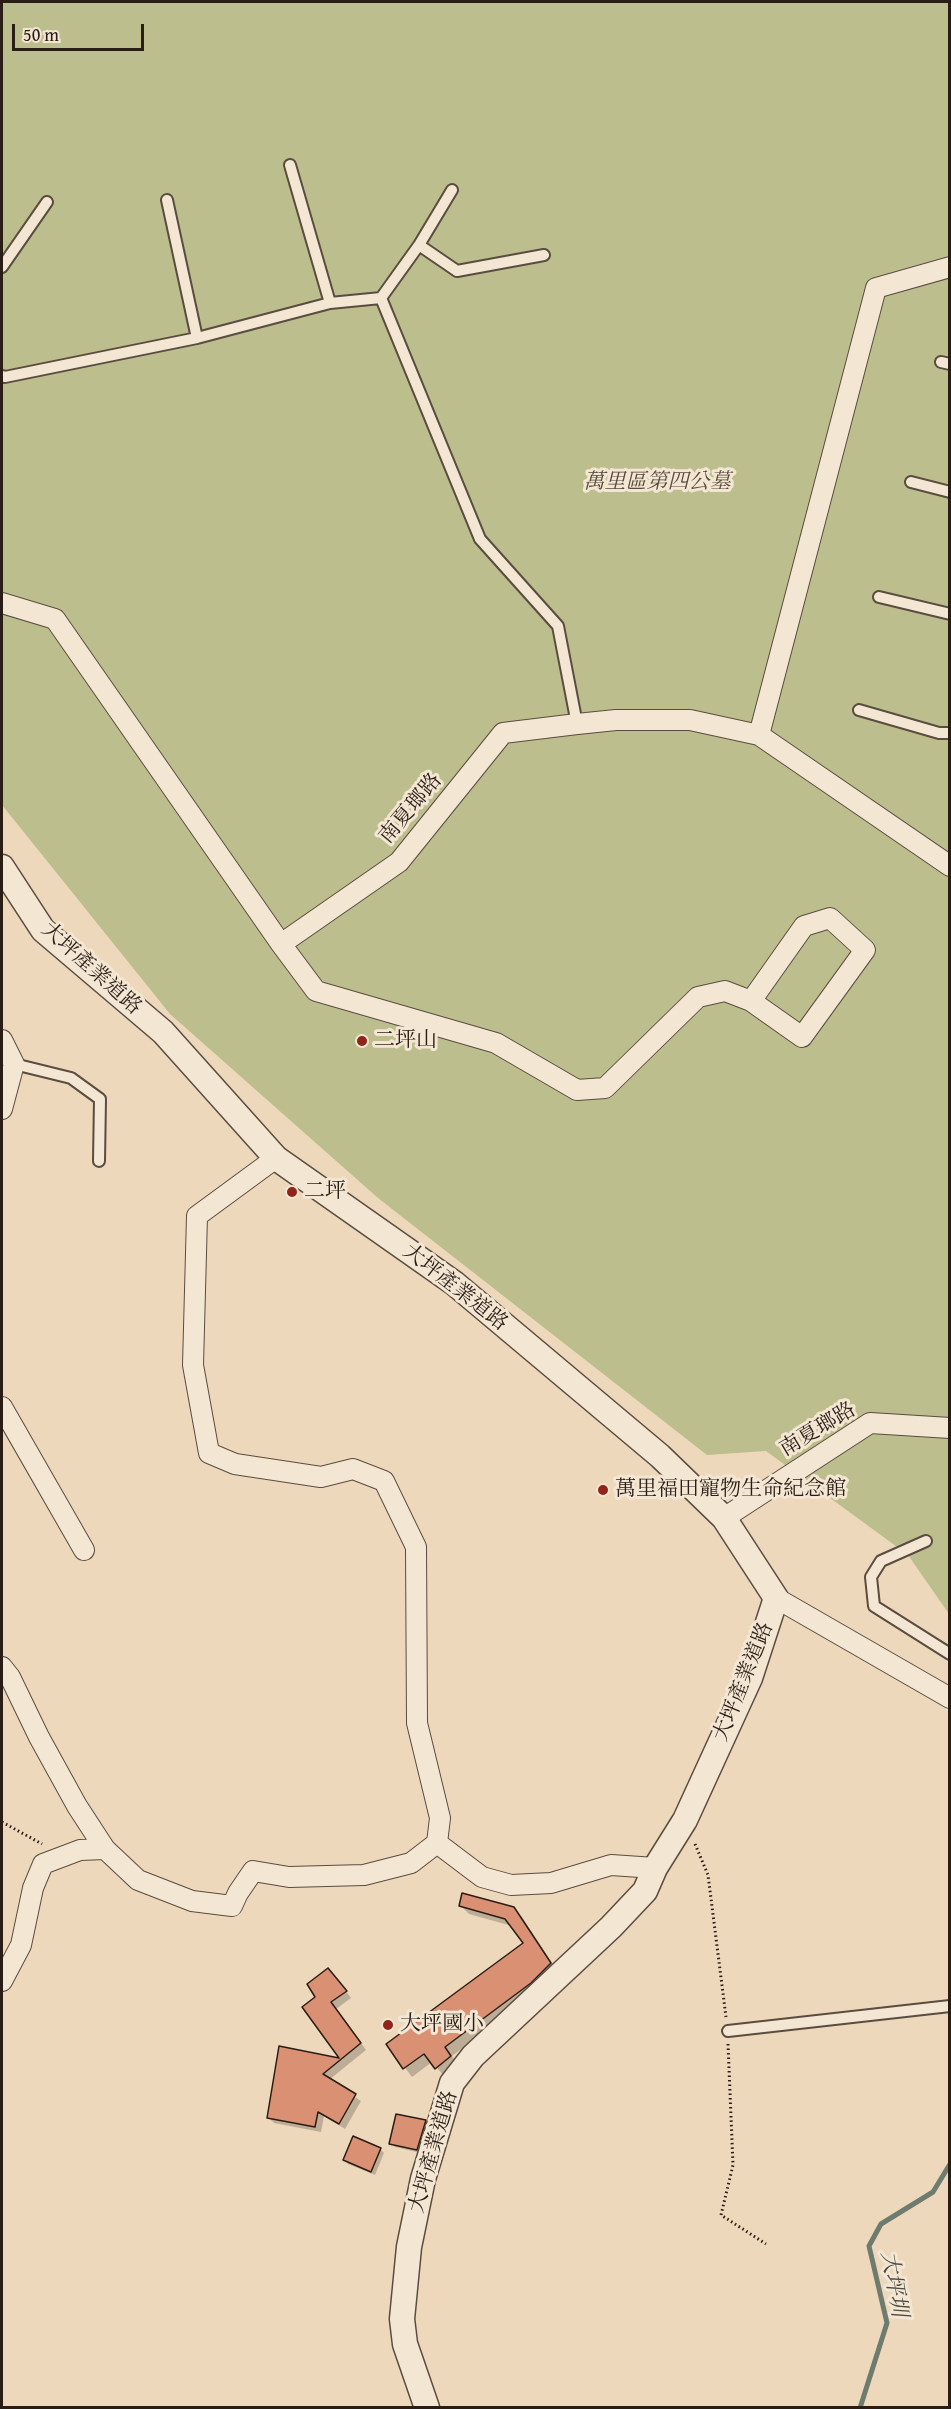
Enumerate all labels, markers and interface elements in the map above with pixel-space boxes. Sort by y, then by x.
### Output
scale bar [15,12,147,50]
text: 50 m [23,21,59,48]
park label: 萬里區第四公墓 [584,470,730,496]
street label: 南夏瑯路 [374,769,448,849]
street label: 大坪產業道路 [36,917,146,1021]
place label: 二坪山 [374,1028,437,1054]
marker: 二坪山 [355,1034,369,1048]
place label: 二坪 [304,1179,346,1205]
marker: 二坪 [285,1185,299,1199]
street label: 大坪產業道路 [398,1239,512,1337]
street label: 南夏瑯路 [776,1398,860,1462]
place label: 萬里福田寵物生命紀念館 [615,1477,846,1503]
marker: 萬里福田寵物生命紀念館 [596,1483,610,1497]
street label: 大坪產業道路 [709,1619,779,1745]
place label: 大坪國小 [400,2012,484,2038]
marker: 大坪國小 [381,2018,395,2032]
street label: 大坪產業道路 [405,2088,463,2216]
water label: 大坪圳 [874,2249,912,2319]

